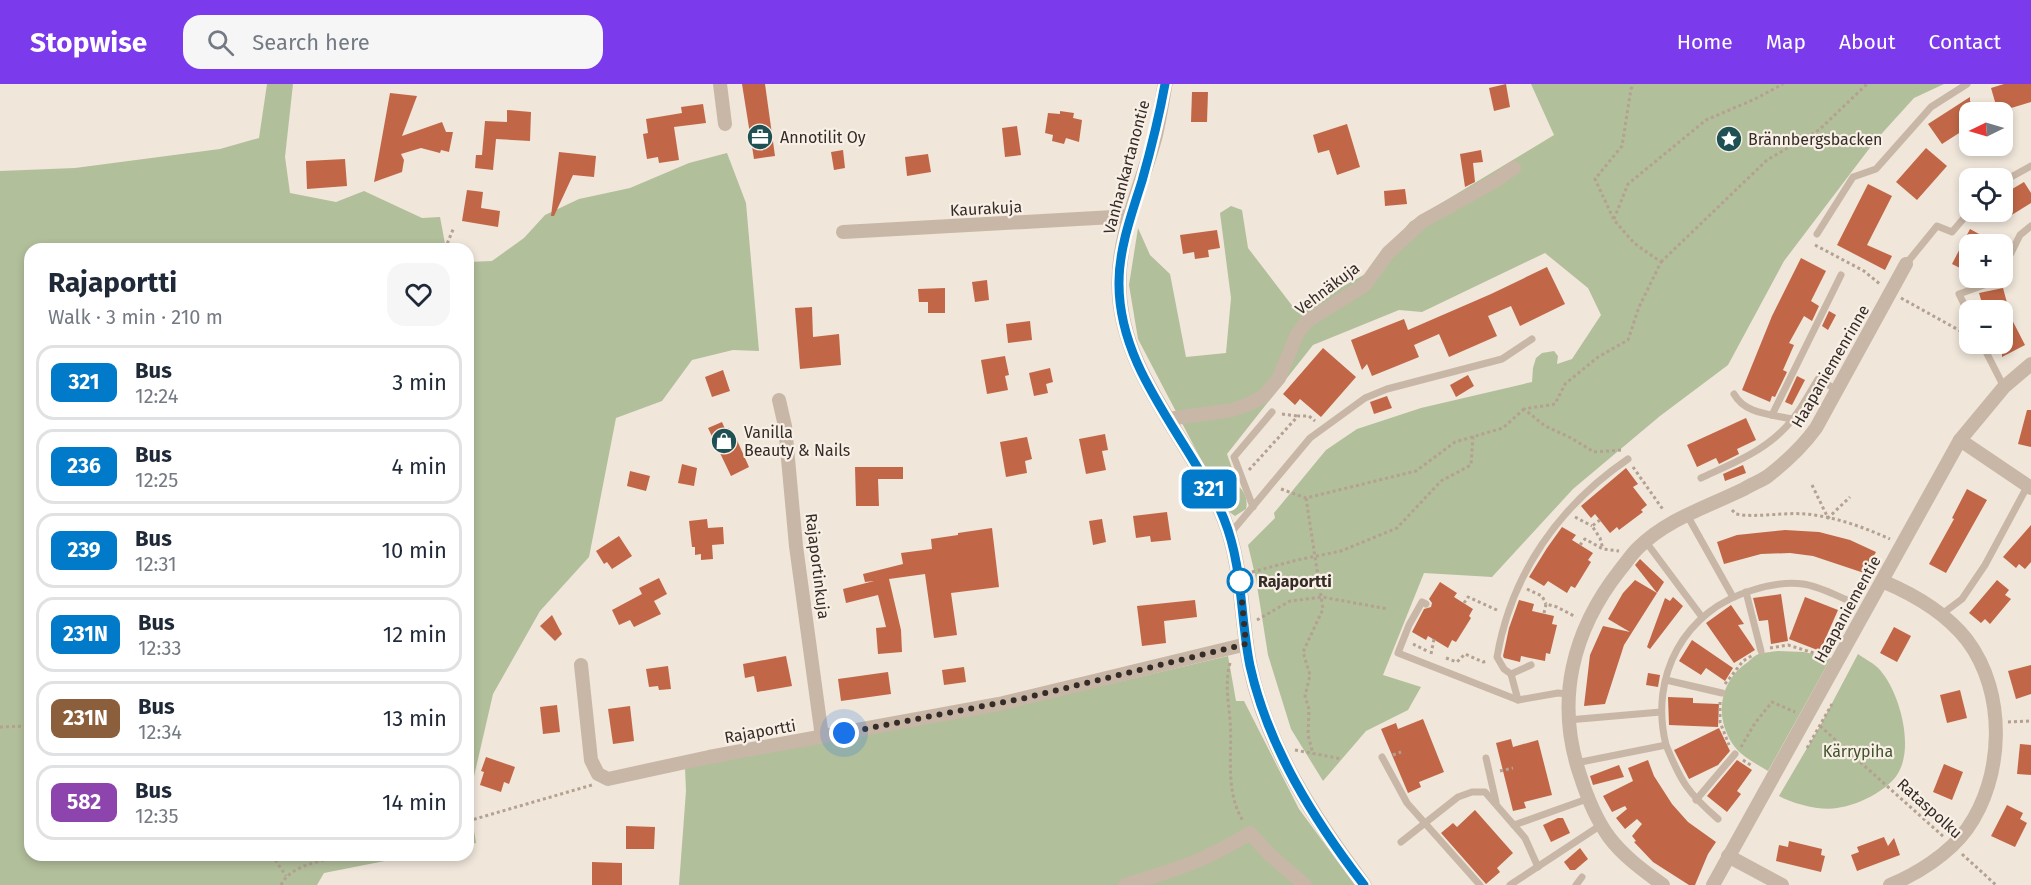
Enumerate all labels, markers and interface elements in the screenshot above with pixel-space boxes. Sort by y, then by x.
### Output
search box [183,15,603,69]
text: Stopwise [30,26,147,59]
icon: search [204,26,237,59]
text: Search here [252,29,370,56]
text: Home [1677,29,1733,55]
text: Map [1766,29,1806,55]
text: About [1839,29,1896,55]
text: Contact [1929,29,2001,55]
street label: Vanhankartanontie [1099,98,1154,236]
north arrow [1959,102,2013,156]
map controls [1959,102,2013,354]
office icon: Annotilit Oy [745,122,775,152]
place icon: Brännbergsbacken [1714,124,1744,154]
place label: Annotilit Oy [780,128,866,147]
place label: Brännbergsbacken [1748,130,1882,149]
button: locate [1959,168,2013,222]
street label: Kaurakuja [949,197,1023,220]
button: + [1959,234,2013,288]
street label: Vehnäkuja [1292,258,1363,319]
button: heart [387,263,450,326]
text: Rajaportti [48,266,177,299]
button: − [1959,300,2013,354]
street label: Haapaniemenrinne [1787,301,1873,431]
text: Walk · 3 min · 210 m [48,305,223,329]
text: Bus [135,357,172,384]
text: 321 [69,369,99,395]
text: 3 min [392,369,447,396]
text: 12:24 [135,384,178,408]
place label: Vanilla Beauty & Nails [744,423,850,460]
shop icon: Vanilla Beauty & Nails [709,426,739,456]
text: Bus [135,441,172,468]
text: 236 [67,453,101,479]
text: 4 min [392,453,447,480]
text: 12:25 [135,468,178,492]
line badge: 321 [1174,470,1244,508]
text: 321 [1194,476,1224,502]
street label: Rajaportinkuja [802,512,833,620]
text: Bus [135,525,172,552]
text: 239 [67,537,101,563]
text: 10 min [381,537,447,564]
text: 12:31 [135,552,177,576]
street label: Haapaniementie [1810,552,1885,666]
marker: Rajaportti [1227,568,1253,594]
place label: Rajaportti [1258,572,1332,591]
text: Bus [138,609,175,636]
text: 231N [63,621,108,647]
text: 12 min [383,621,447,648]
text: 12:33 [138,636,181,660]
text: Bus [138,693,175,720]
text: 231N [63,705,108,731]
text: 13 min [383,705,447,732]
street label: Rajaportti [723,716,797,747]
your location [829,718,859,748]
text: 12:34 [138,720,182,744]
park label: Kärrypiha [1823,742,1893,761]
street label: Rataspolku [1893,774,1966,842]
text: Bus [135,777,172,804]
text: 582 [67,789,101,815]
text: 14 min [382,789,447,816]
text: 12:35 [135,804,179,828]

